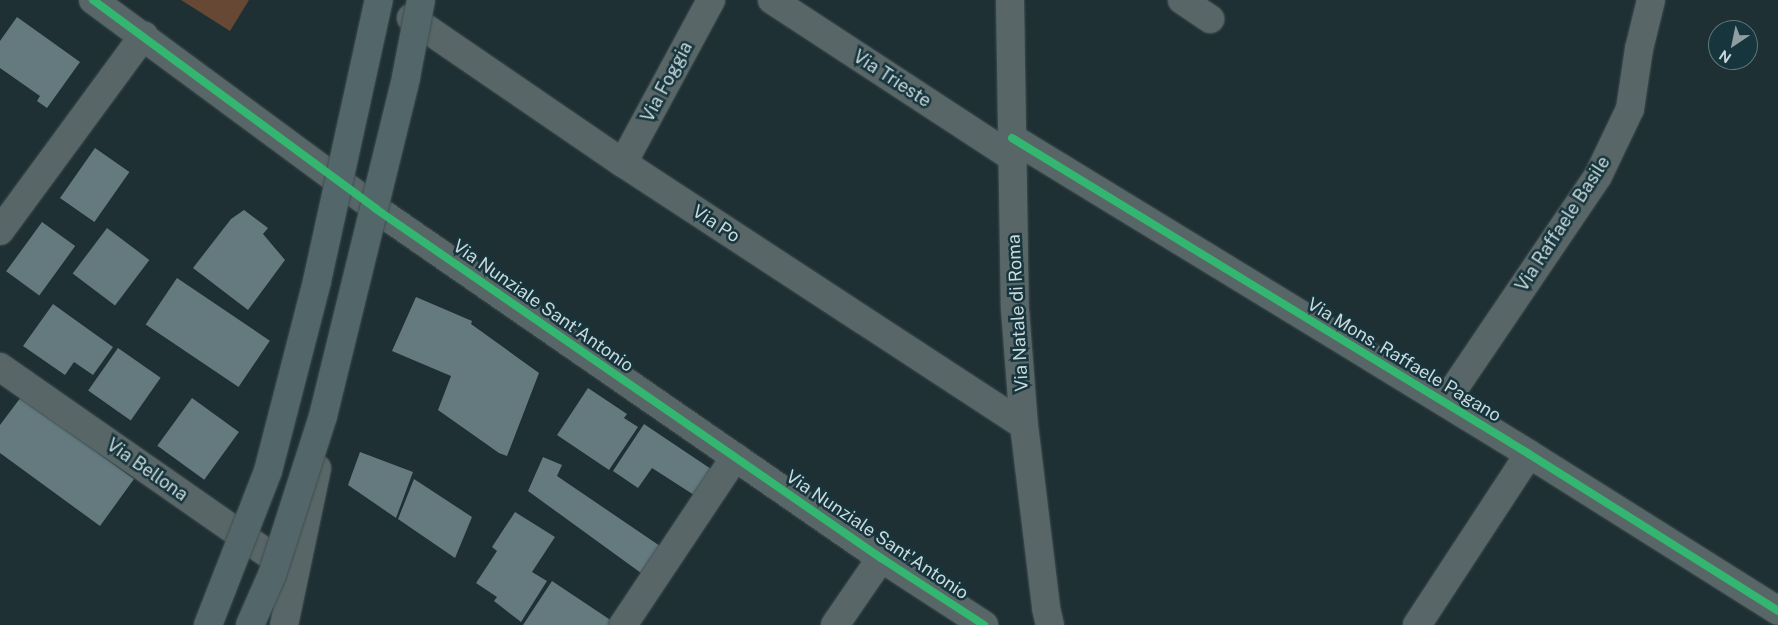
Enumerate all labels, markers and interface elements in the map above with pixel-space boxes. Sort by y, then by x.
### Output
north arrow [1708,20,1758,70]
street label: Via Foggia [637,38,697,126]
street label: Via Trieste [849,46,935,112]
text: N [1716,47,1734,66]
street label: Via Raffaele Basile [1511,152,1615,296]
street label: Via Po [688,201,744,247]
street label: Via Natale di Roma [1003,234,1033,392]
street label: Via Nunziale Sant'Antonio [448,235,638,377]
street label: Via Mons. Raffaele Pagano [1303,293,1505,427]
street label: Via Bellona [102,434,192,506]
street label: Via Nunziale Sant'Antonio [782,466,972,604]

